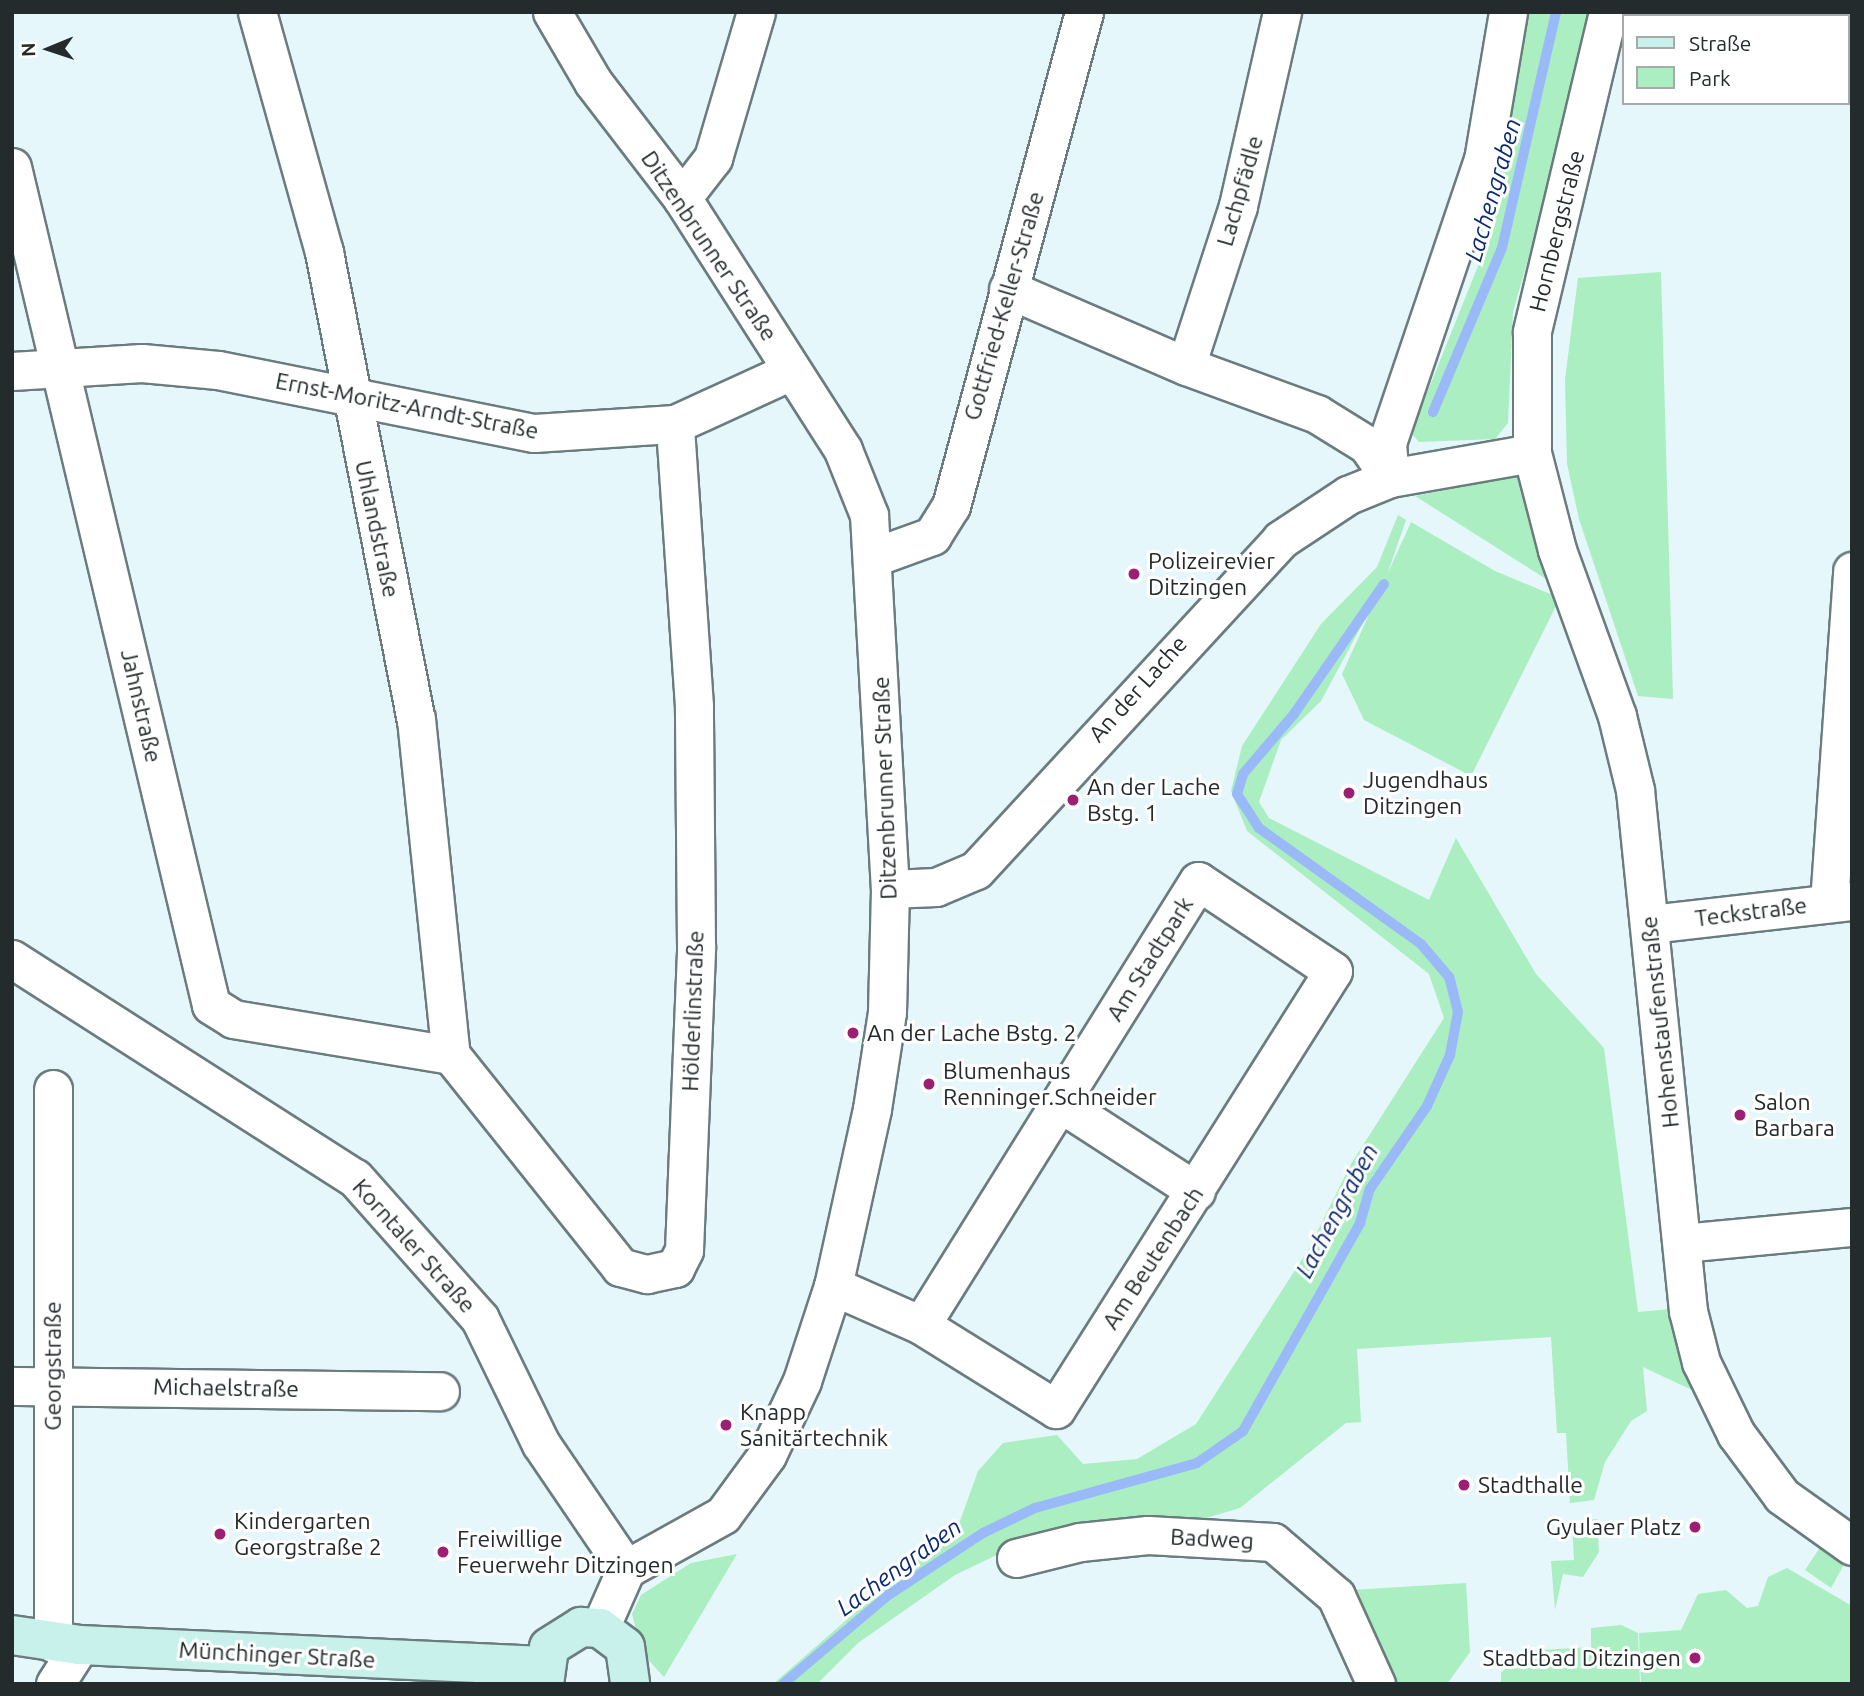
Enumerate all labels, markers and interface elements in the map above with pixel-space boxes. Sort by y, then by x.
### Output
north arrow [14,14,84,84]
legend [1622,14,1850,105]
text: Straße [1689,31,1751,55]
text: N [17,42,39,57]
text: Park [1689,66,1731,90]
water label: Lachengraben [1459,115,1527,265]
street label: Lachpfädle [1211,133,1269,249]
street label: Ditzenbrunner Straße [635,146,783,346]
street label: Hornbergstraße [1524,147,1590,315]
street label: Gottfried-Keller-Straße [958,188,1050,424]
street label: Ernst-Moritz-Arndt-Straße [273,367,541,445]
street label: Uhlandstraße [349,458,405,600]
place label: Polizeirevier Ditzingen [1148,547,1275,601]
marker: Polizeirevier Ditzingen [1126,566,1142,582]
street label: An der Lache [1083,630,1193,748]
street label: Jahnstraße [115,647,167,765]
street label: Ditzenbrunner Straße [867,676,903,900]
place label: Jugendhaus Ditzingen [1363,766,1488,820]
place label: An der Lache Bstg. 1 [1087,773,1221,827]
marker: Jugendhaus Ditzingen [1341,785,1357,801]
marker: An der Lache Bstg. 1 [1065,792,1081,808]
street label: Teckstraße [1693,891,1809,933]
street label: Am Stadtpark [1101,892,1199,1026]
street label: Hohenstaufenstraße [1635,915,1685,1129]
street label: Hölderlinstraße [676,930,710,1092]
place label: An der Lache Bstg. 2 [867,1019,1077,1047]
marker: An der Lache Bstg. 2 [845,1025,861,1041]
place label: Blumenhaus Renninger.Schneider [943,1057,1157,1111]
marker: Blumenhaus Renninger.Schneider [921,1076,937,1092]
place label: Salon Barbara [1754,1088,1835,1142]
marker: Salon Barbara [1732,1107,1748,1123]
water label: Lachengraben [1290,1139,1384,1283]
street label: Korntaler Straße [347,1173,481,1319]
street label: Am Beutenbach [1097,1182,1209,1334]
street label: Georgstraße [39,1301,67,1431]
street label: Michaelstraße [153,1373,299,1403]
place label: Knapp Sanitärtechnik [740,1398,888,1452]
marker: Knapp Sanitärtechnik [718,1417,734,1433]
place label: Stadthalle [1478,1471,1583,1499]
marker: Stadthalle [1456,1477,1472,1493]
place label: Kindergarten Georgstraße 2 [234,1507,382,1561]
water label: Lachengraben [831,1512,967,1622]
place label: Gyulaer Platz [1546,1513,1681,1541]
marker: Gyulaer Platz [1687,1519,1703,1535]
street label: Badweg [1170,1523,1254,1555]
place label: Freiwillige Feuerwehr Ditzingen [457,1525,674,1579]
marker: Kindergarten Georgstraße 2 [212,1526,228,1542]
marker: Freiwillige Feuerwehr Ditzingen [435,1544,451,1560]
street label: Münchinger Straße [178,1636,376,1674]
place label: Stadtbad Ditzingen [1482,1644,1681,1672]
marker: Stadtbad Ditzingen [1687,1650,1703,1666]

